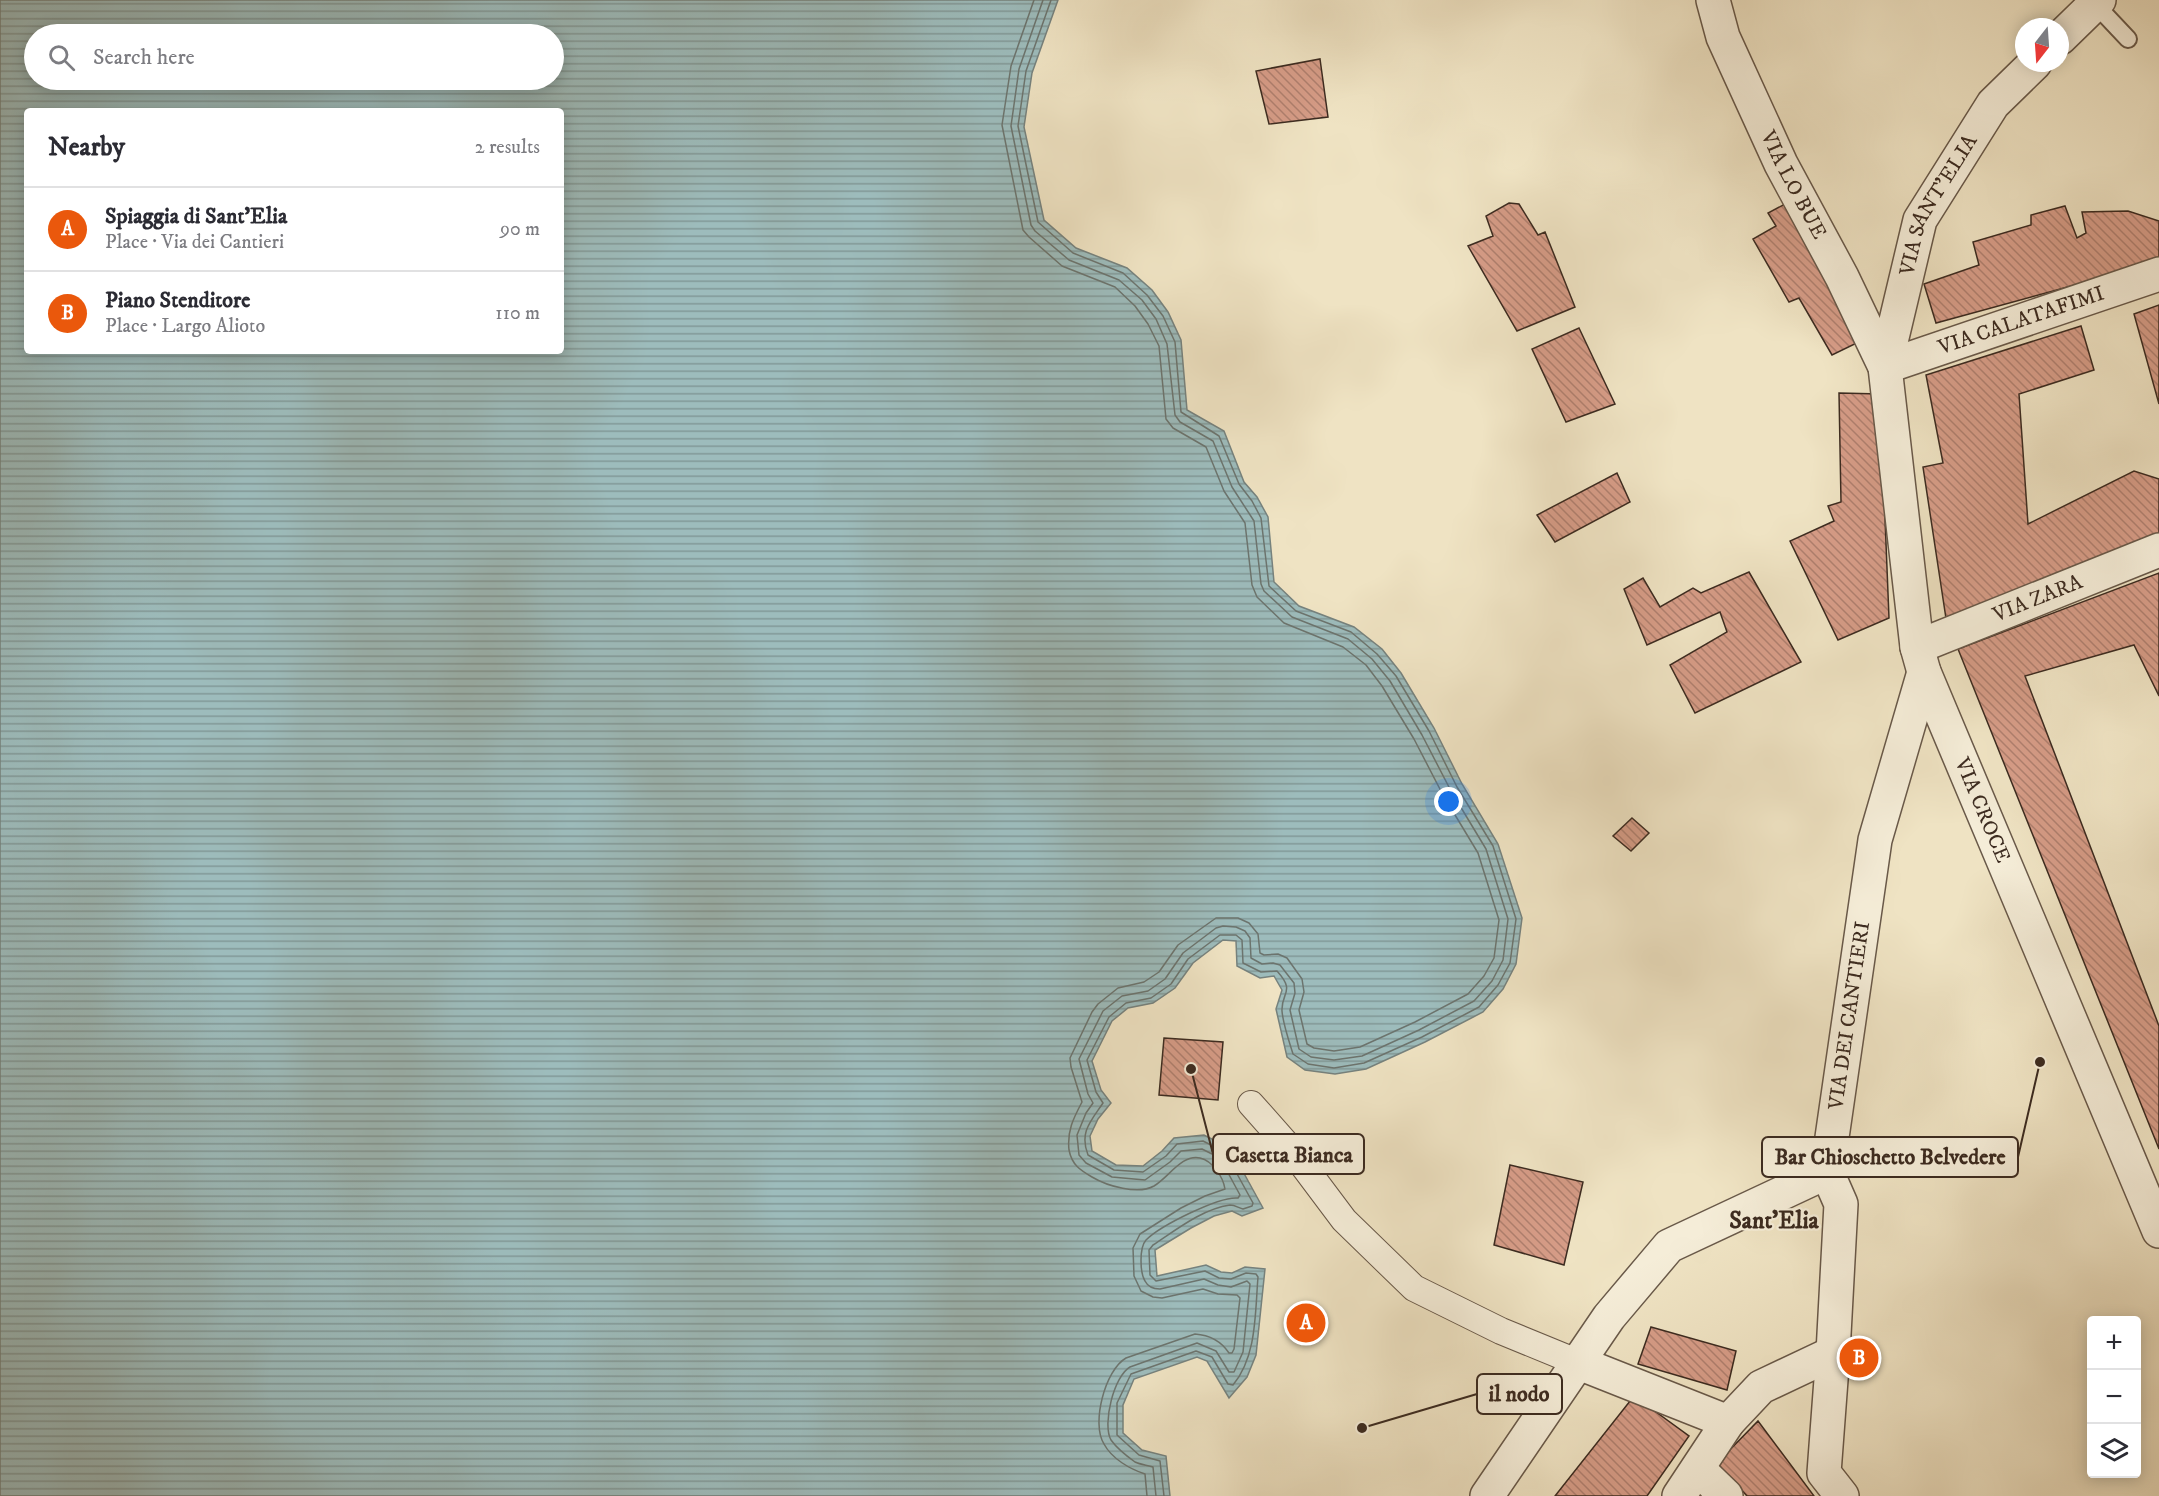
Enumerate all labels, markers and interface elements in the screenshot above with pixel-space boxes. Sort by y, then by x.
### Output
north arrow [2015,18,2069,72]
search box [24,24,564,90]
icon: search [45,41,78,74]
text: Search here [93,44,195,71]
street label: VIA LO BUE [1754,126,1832,244]
street label: VIA SANT'ELIA [1894,129,1984,279]
text: Nearby [48,131,125,164]
text: 2 results [475,135,540,160]
text: Spiaggia di Sant'Elia [105,203,287,230]
text: A [61,217,74,242]
text: 90 m [500,217,540,242]
text: Place · Via dei Cantieri [105,230,284,255]
street label: VIA CALATAFIMI [1934,281,2108,361]
text: Piano Stenditore [105,287,250,314]
text: B [61,301,74,326]
text: 110 m [495,301,540,326]
text: Place · Largo Alioto [105,314,265,339]
street label: VIA ZARA [1988,569,2087,629]
street label: VIA CROCE [1948,753,2016,867]
your location [1434,787,1463,816]
street label: VIA DEI CANTIERI [1823,920,1876,1113]
callout: Casetta Bianca [1213,1134,1364,1174]
callout: Bar Chioschetto Belvedere [1762,1137,2018,1177]
text: Casetta Bianca [1225,1142,1353,1169]
text: Bar Chioschetto Belvedere [1774,1144,2006,1171]
district label: Sant'Elia [1729,1206,1820,1236]
pin: A [1286,1300,1326,1346]
map controls [2087,1316,2141,1478]
button: + [2087,1316,2141,1370]
pin: B [1840,1336,1878,1380]
button: − [2087,1370,2141,1424]
callout: il nodo [1477,1374,1562,1414]
text: il nodo [1489,1381,1550,1408]
button: layers [2087,1424,2141,1478]

